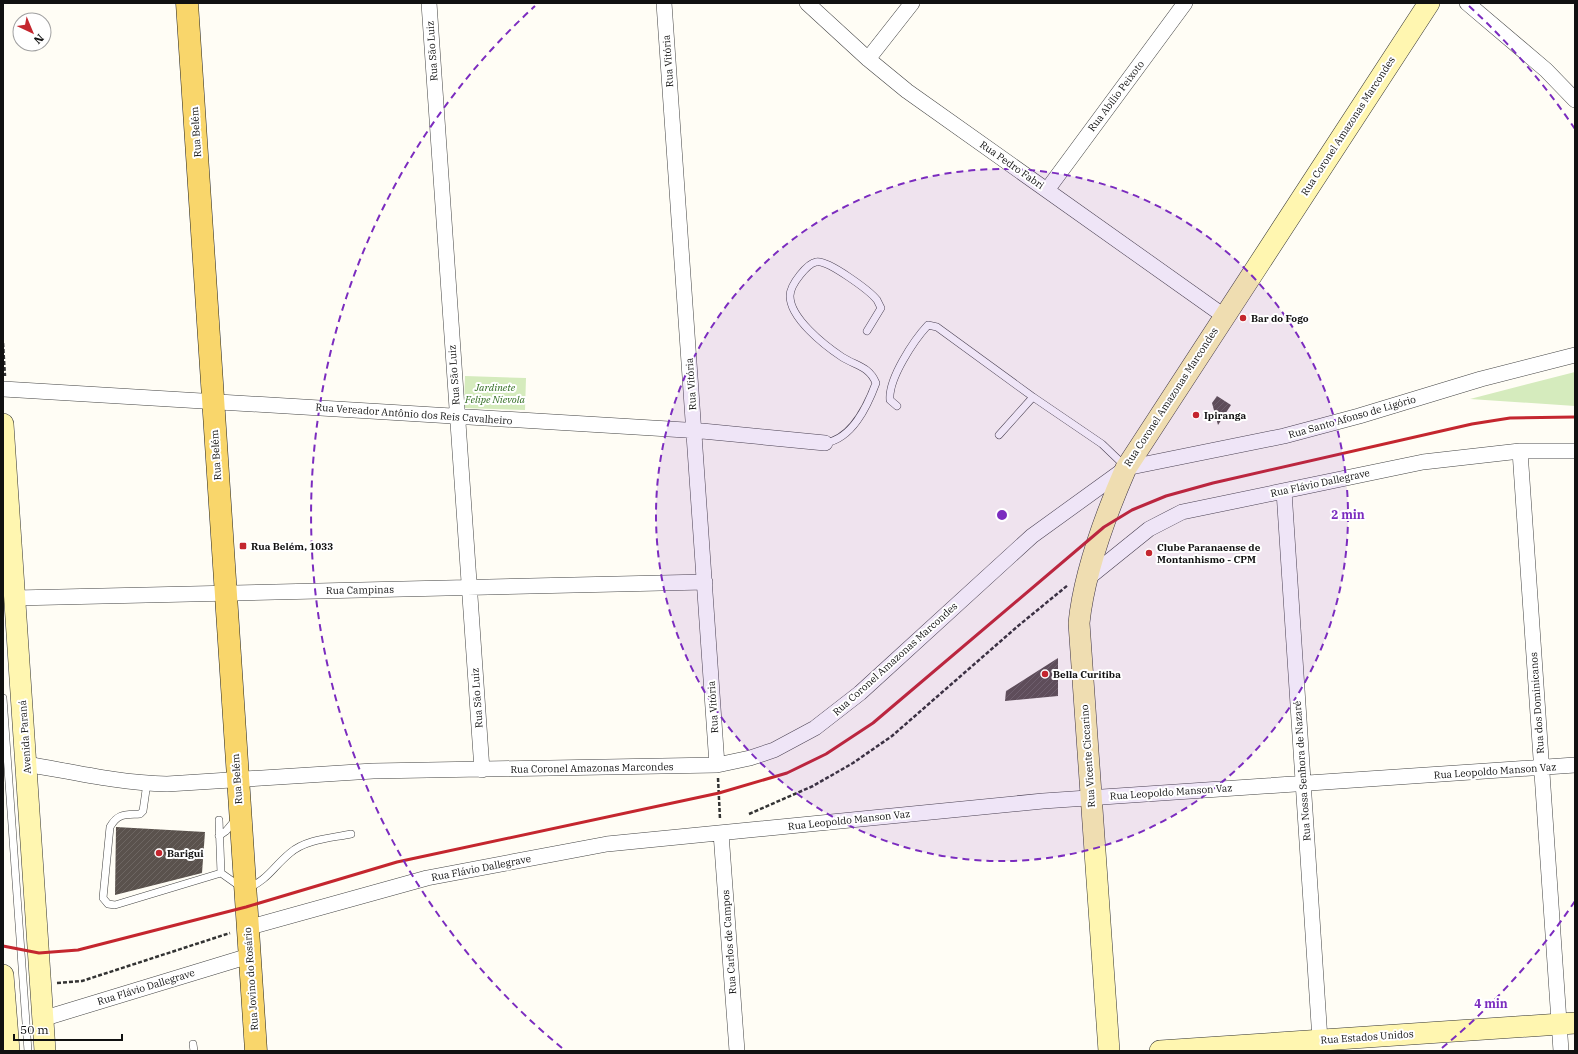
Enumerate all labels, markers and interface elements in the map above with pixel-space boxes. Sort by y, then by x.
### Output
north arrow [12,12,52,52]
street label: Rua São Luiz [423,21,441,81]
text: N [31,31,47,47]
street label: Rua Vitória [660,34,676,88]
street label: Rua Coronel Amazonas Marcondes [1298,54,1398,198]
street label: Rua Abílio Peixoto [1085,58,1147,134]
street label: Rua Belém [188,106,204,158]
street label: Rua Pedro Fabri [977,138,1047,192]
place label: Bar do Fogo [1251,312,1309,325]
marker: Bar do Fogo [1238,313,1248,323]
street label: Rua Coronel Amazonas Marcondes [1121,325,1221,469]
street label: Rua São Luiz [445,345,463,405]
street label: Rua Vitória [683,357,699,411]
park label: Jardinete Felipe Nievola [464,381,525,406]
street label: Rua Santo Afonso de Ligório [1287,392,1418,441]
street label: Rua Vereador Antônio dos Reis Cavalheiro [315,401,513,427]
place label: Ipiranga [1204,409,1247,422]
marker: Ipiranga [1191,410,1201,420]
street label: Rua Belém [208,429,224,481]
street label: Rua Flávio Dallegrave [1269,466,1371,500]
text: 2 min [1331,507,1365,522]
centre of rings [995,508,1009,522]
place label: Rua Belém, 1033 [251,540,333,553]
marker: Rua Belém, 1033 [238,541,248,551]
place label: Clube Paranaense de Montanhismo - CPM [1157,541,1261,566]
marker: Clube Paranaense de Montanhismo - CPM [1144,548,1154,558]
street label: Rua Campinas [326,583,394,597]
street label: Rua Coronel Amazonas Marcondes [830,599,960,718]
street label: Rua dos Dominicanos [1527,652,1547,754]
street label: Rua São Luiz [468,668,486,728]
place label: Bella Curitiba [1053,668,1121,681]
marker: Bella Curitiba [1040,669,1050,679]
street label: Rua Vitória [705,680,721,734]
street label: Avenida Paraná [16,699,34,774]
street label: Rua Nossa Senhora de Nazaré [1291,700,1313,842]
street label: Rua Vicente Ciccarino [1078,704,1098,808]
street label: Rua Belém [229,753,245,805]
street label: Rua Coronel Amazonas Marcondes [510,760,674,776]
street label: Rua Leopoldo Manson Vaz [1433,760,1557,782]
street label: Rua Leopoldo Manson Vaz [1109,781,1233,803]
street label: Rua Leopoldo Manson Vaz [787,807,911,833]
place label: Barigui [167,847,204,860]
marker: Barigui [154,848,164,858]
street label: Rua Flávio Dallegrave [430,852,532,884]
street label: Rua Carlos de Campos [719,889,739,995]
street label: Rua Jovino do Rosário [241,927,261,1031]
street label: Rua Flávio Dallegrave [96,966,196,1008]
text: 4 min [1474,996,1508,1011]
scale bar [14,1016,122,1042]
text: 50 m [20,1022,49,1037]
street label: Rua Estados Unidos [1320,1027,1414,1047]

